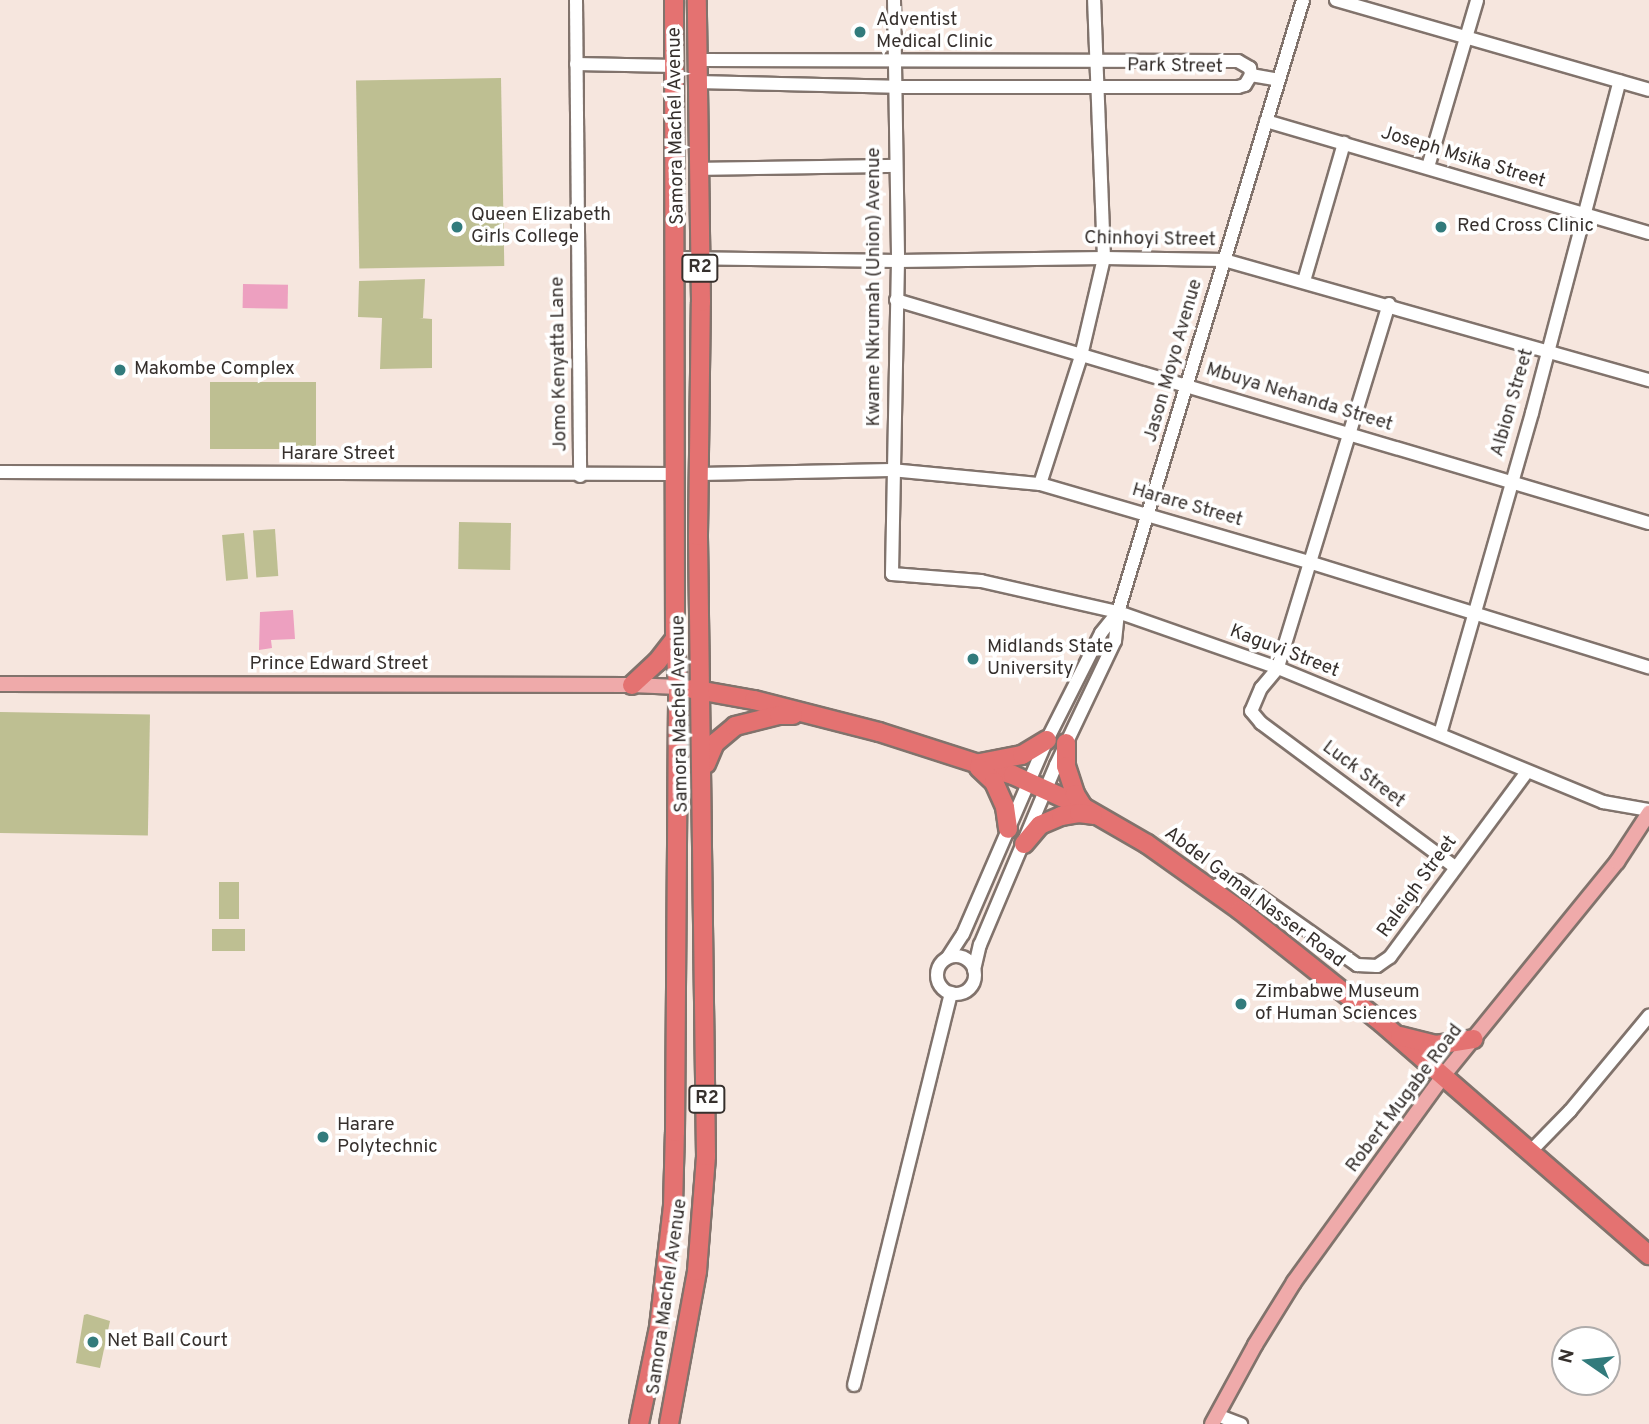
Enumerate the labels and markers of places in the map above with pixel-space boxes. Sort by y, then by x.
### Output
place label: Adventist Medical Clinic [876,10,993,54]
marker: Adventist Medical Clinic [850,22,870,42]
place label: Queen Elizabeth Girls College [471,205,611,249]
place label: Red Cross Clinic [1457,216,1594,238]
marker: Red Cross Clinic [1431,217,1451,237]
marker: Queen Elizabeth Girls College [449,219,465,235]
place label: Makombe Complex [134,359,295,381]
marker: Makombe Complex [112,362,128,378]
place label: Midlands State University [987,637,1113,681]
marker: Midlands State University [965,651,981,667]
place label: Zimbabwe Museum of Human Sciences [1255,982,1420,1026]
marker: Zimbabwe Museum of Human Sciences [1233,996,1249,1012]
place label: Harare Polytechnic [337,1115,438,1159]
marker: Harare Polytechnic [315,1129,331,1145]
place label: Net Ball Court [107,1331,228,1353]
marker: Net Ball Court [85,1334,101,1350]

